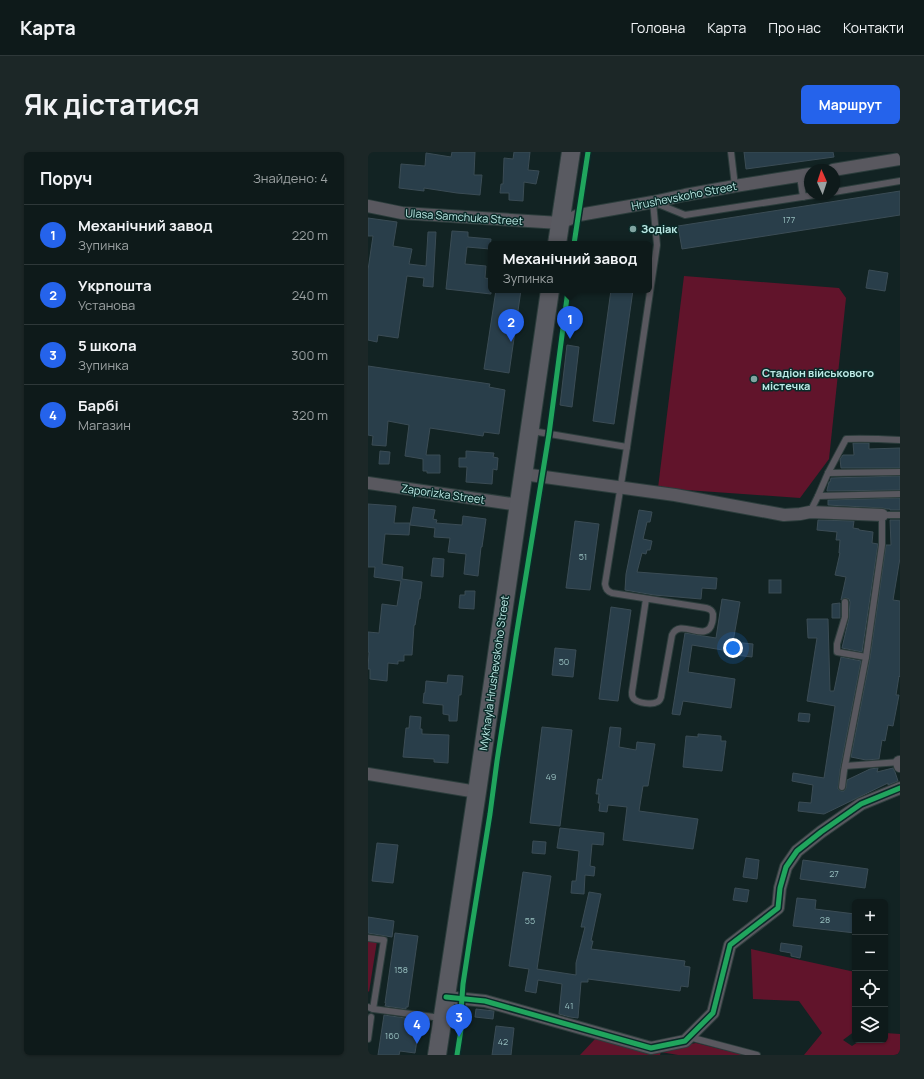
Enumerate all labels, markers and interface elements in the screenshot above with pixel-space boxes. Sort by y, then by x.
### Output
text: Карта [20,15,76,41]
text: Головна [631,18,685,37]
text: Карта [707,18,746,37]
text: Про нас [768,18,821,37]
text: Контакти [843,18,904,37]
text: Як дістатися [24,85,200,123]
button: Маршрут [801,85,900,124]
north arrow [804,164,840,200]
text: Поруч [40,167,92,190]
text: Знайдено: 4 [253,169,328,187]
street label: Hrushevskoho Street [630,178,738,213]
street label: Ulasa Samchuka Street [405,205,523,228]
house number: 177 [783,213,796,226]
text: Механічний завод [78,215,213,236]
place label: Зодіак [641,221,678,236]
marker: Зодіак [628,224,638,234]
text: 1 [50,226,56,244]
text: 220 m [292,226,328,244]
text: Зупинка [78,236,129,254]
popup [488,241,652,293]
text: Механічний завод [503,248,637,269]
text: Зупинка [503,269,553,287]
text: Укрпошта [78,275,152,296]
text: 2 [49,286,57,304]
text: 240 m [292,286,328,304]
text: Установа [78,296,135,314]
pin: 1 [557,306,583,339]
pin: 2 [498,309,524,342]
text: 5 школа [78,335,137,356]
text: 3 [49,346,57,364]
text: 300 m [291,346,328,364]
text: Зупинка [78,356,129,374]
place label: Стадіон військового містечка [762,365,874,393]
marker: Стадіон військового містечка [749,374,759,384]
text: Барбі [78,395,119,416]
text: 4 [49,406,57,424]
text: 320 m [292,406,328,424]
text: Магазин [78,416,131,434]
street label: Zaporizka Street [400,480,486,507]
house number: 51 [579,550,587,563]
street label: Mykhayla Hrushevskoho Street [475,594,512,752]
your location [723,638,743,658]
house number: 50 [559,655,569,668]
house number: 49 [546,770,556,783]
house number: 27 [829,867,839,880]
map controls [852,899,888,1043]
button: + [852,899,888,935]
house number: 28 [820,913,830,926]
house number: 55 [525,914,535,927]
button: − [852,935,888,971]
house number: 158 [394,963,408,976]
button: locate [852,971,888,1007]
house number: 41 [565,999,573,1012]
pin: 3 [446,1004,472,1037]
button: layers [852,1007,888,1043]
pin: 4 [404,1011,430,1044]
house number: 160 [385,1029,399,1042]
house number: 42 [498,1035,508,1048]

